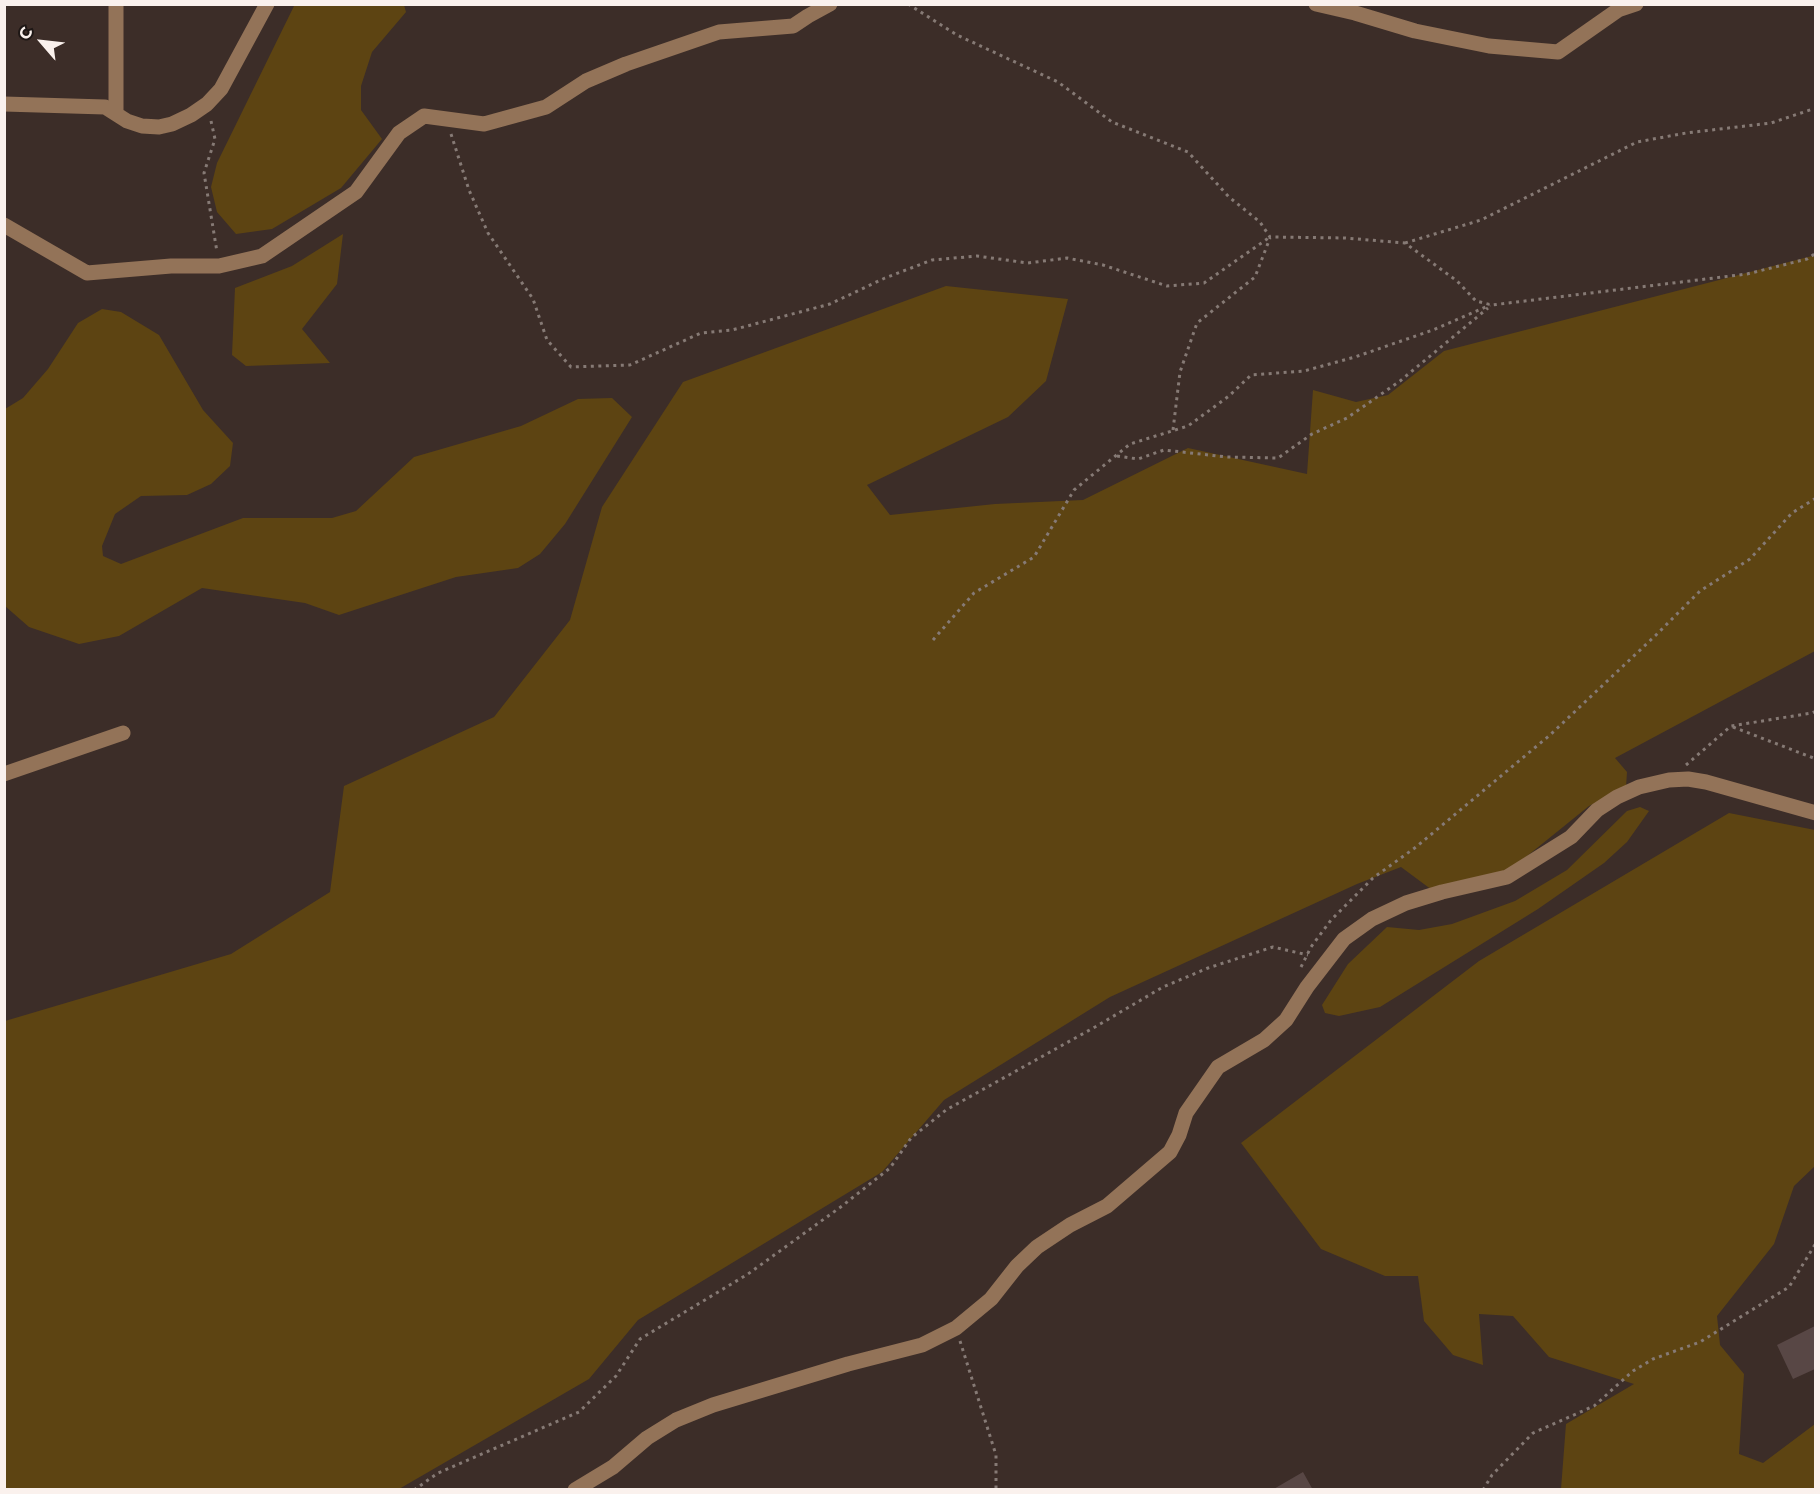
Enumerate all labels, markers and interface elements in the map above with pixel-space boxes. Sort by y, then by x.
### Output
north arrow [12,12,72,72]
text: С [15,24,37,43]

